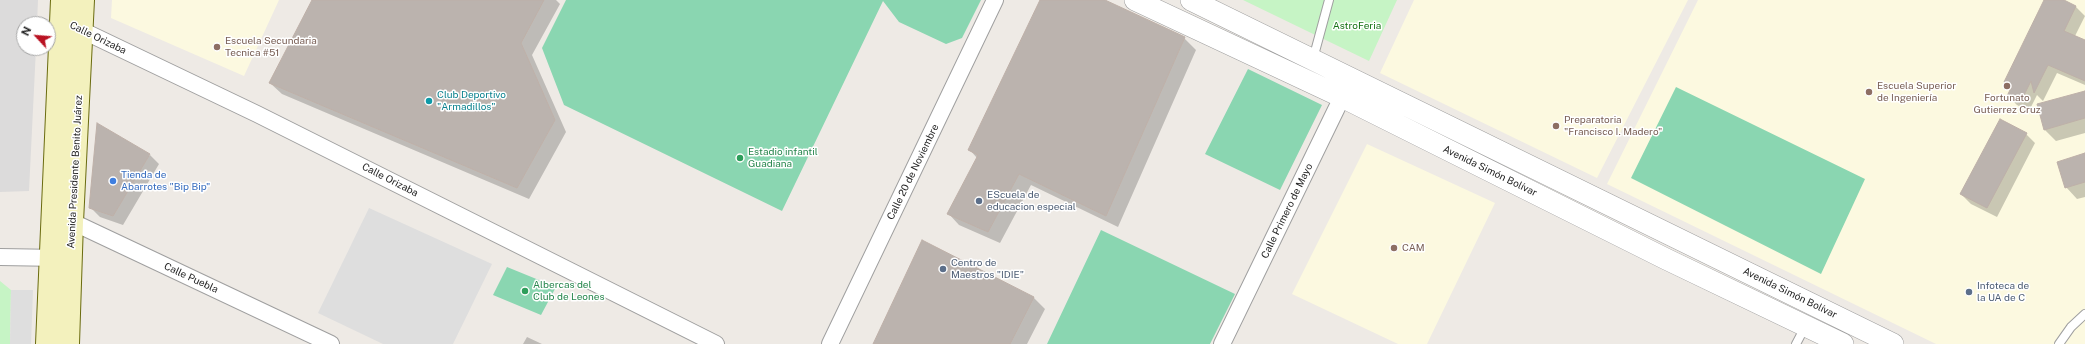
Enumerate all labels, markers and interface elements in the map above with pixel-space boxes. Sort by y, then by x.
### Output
north arrow [16,16,56,56]
street label: Calle Orizaba [68,19,128,57]
park label: AstroFeria [1333,20,1381,32]
text: N [19,25,33,38]
place label: Escuela Secundaria Tecnica #51 [225,35,317,58]
marker: Escuela Secundaria Tecnica #51 [212,42,222,52]
place label: Escuela Superior de Ingeniería [1877,80,1956,104]
marker: Fortunato Gutierrez Cruz [2002,81,2012,91]
marker: Escuela Superior de Ingeniería [1864,87,1874,97]
place label: Club Deportivo "Armadillos" [437,89,506,112]
place label: Fortunato Gutierrez Cruz [1973,92,2041,116]
street label: Avenida Presidente Benito Juárez [65,95,85,249]
marker: Club Deportivo "Armadillos" [424,96,434,106]
place label: Preparatoria "Francisco I. Madero" [1564,114,1662,138]
marker: Preparatoria "Francisco I. Madero" [1551,121,1561,131]
street label: Calle 20 de Noviembre [885,122,941,222]
street label: Avenida Simón Bolívar [1441,143,1539,199]
place label: Estadio infantil Guadiana [748,146,818,170]
marker: Estadio infantil Guadiana [735,153,745,163]
street label: Calle Orizaba [360,161,420,199]
street label: Calle Primero de Mayo [1259,162,1315,260]
place label: Tienda de Abarrotes "Bip Bip" [121,169,210,192]
marker: Tienda de Abarrotes "Bip Bip" [108,176,118,186]
place label: EScuela de educacion especial [987,189,1076,212]
marker: EScuela de educacion especial [974,196,984,206]
place label: CAM [1402,242,1425,254]
marker: CAM [1389,243,1399,253]
place label: Centro de Maestros "IDIE" [951,257,1024,280]
street label: Calle Puebla [162,260,220,296]
marker: Centro de Maestros "IDIE" [938,264,948,274]
street label: Avenida Simón Bolívar [1741,265,1839,321]
place label: Albercas del Club de Leones [533,279,604,302]
place label: Infoteca de la UA de C [1977,280,2029,304]
marker: Albercas del Club de Leones [520,286,530,296]
marker: Infoteca de la UA de C [1964,287,1974,297]

